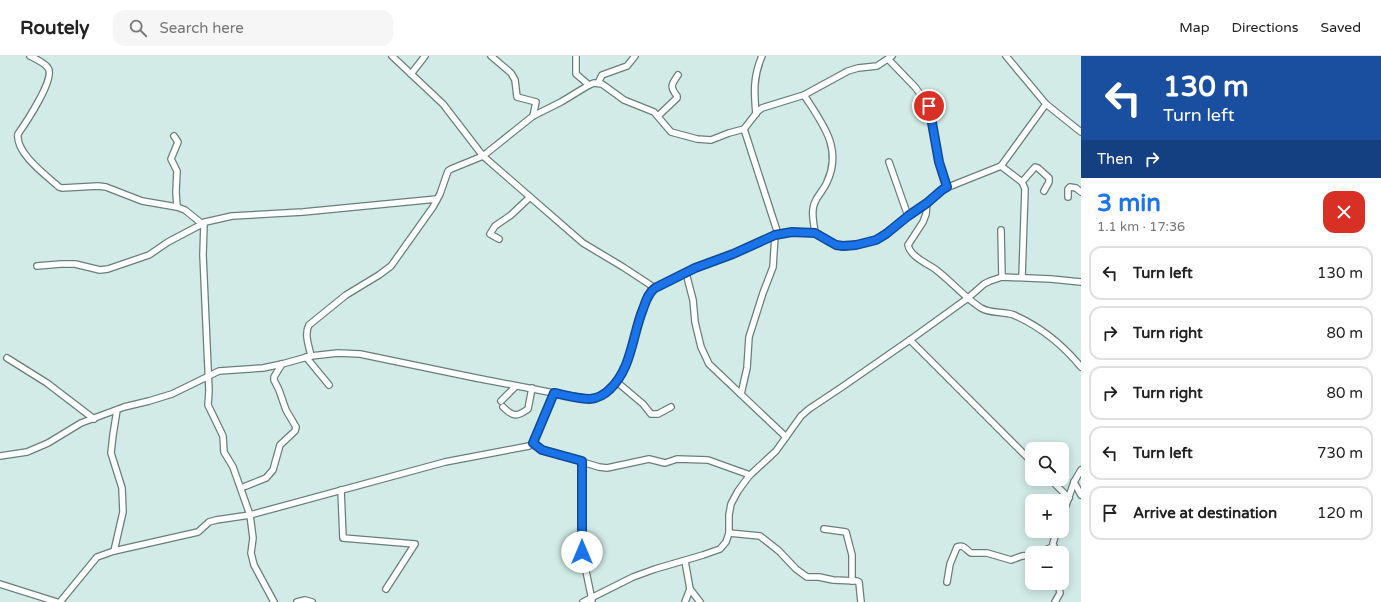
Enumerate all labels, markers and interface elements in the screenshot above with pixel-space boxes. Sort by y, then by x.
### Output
search box [113,10,393,46]
text: Routely [20,17,89,39]
icon: search [127,17,149,39]
text: Search here [159,19,244,37]
text: Map [1179,19,1210,36]
text: Directions [1232,19,1299,36]
text: Saved [1321,19,1361,36]
text: 130 m [1163,70,1249,104]
icon: left [1097,72,1149,124]
pin [912,89,946,123]
icon: arrive [918,95,940,117]
text: Turn left [1163,104,1235,126]
icon: right [1141,148,1163,170]
text: Then [1097,150,1133,168]
text: 3 min [1097,189,1161,218]
button: close [1323,191,1365,233]
text: 1.1 km · 17:36 [1097,219,1185,235]
icon: left [1099,262,1121,284]
text: Turn left [1133,264,1193,282]
text: 130 m [1317,264,1363,282]
icon: right [1099,322,1121,344]
text: Turn right [1133,324,1203,342]
text: 80 m [1326,324,1363,342]
icon: right [1099,382,1121,404]
text: Turn right [1133,384,1203,402]
text: 80 m [1326,384,1363,402]
map controls [1025,442,1069,590]
button: search [1025,442,1069,486]
icon: left [1099,442,1121,464]
text: Turn left [1133,444,1193,462]
text: 730 m [1317,444,1363,462]
button: + [1025,494,1069,538]
icon: arrive [1099,502,1121,524]
text: Arrive at destination [1133,504,1277,522]
text: 120 m [1317,504,1363,522]
position arrow [561,531,603,573]
button: − [1025,546,1069,590]

